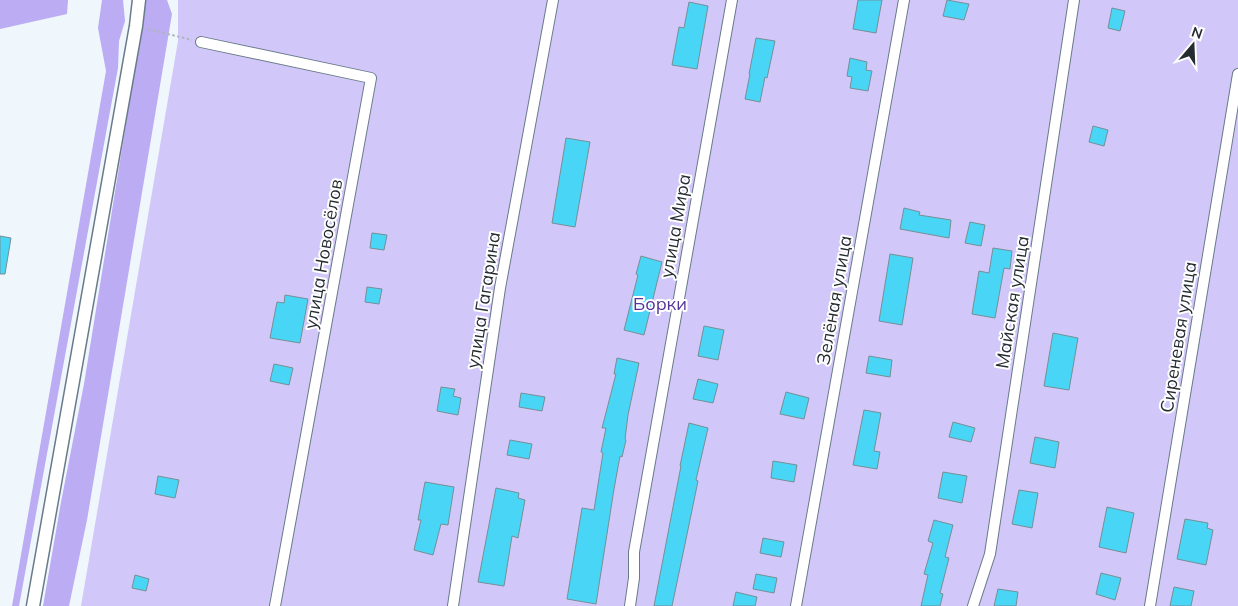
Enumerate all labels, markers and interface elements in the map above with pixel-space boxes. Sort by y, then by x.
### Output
north arrow [1168,20,1218,70]
text: N [1189,22,1205,43]
street label: улица Мира [655,172,695,280]
street label: улица Новосёлов [298,177,348,331]
street label: улица Гагарина [461,230,505,370]
street label: Зелёная улица [811,233,857,367]
street label: Майская улица [990,234,1034,370]
street label: Сиреневая улица [1155,260,1201,414]
park label: Борки [633,292,687,315]

